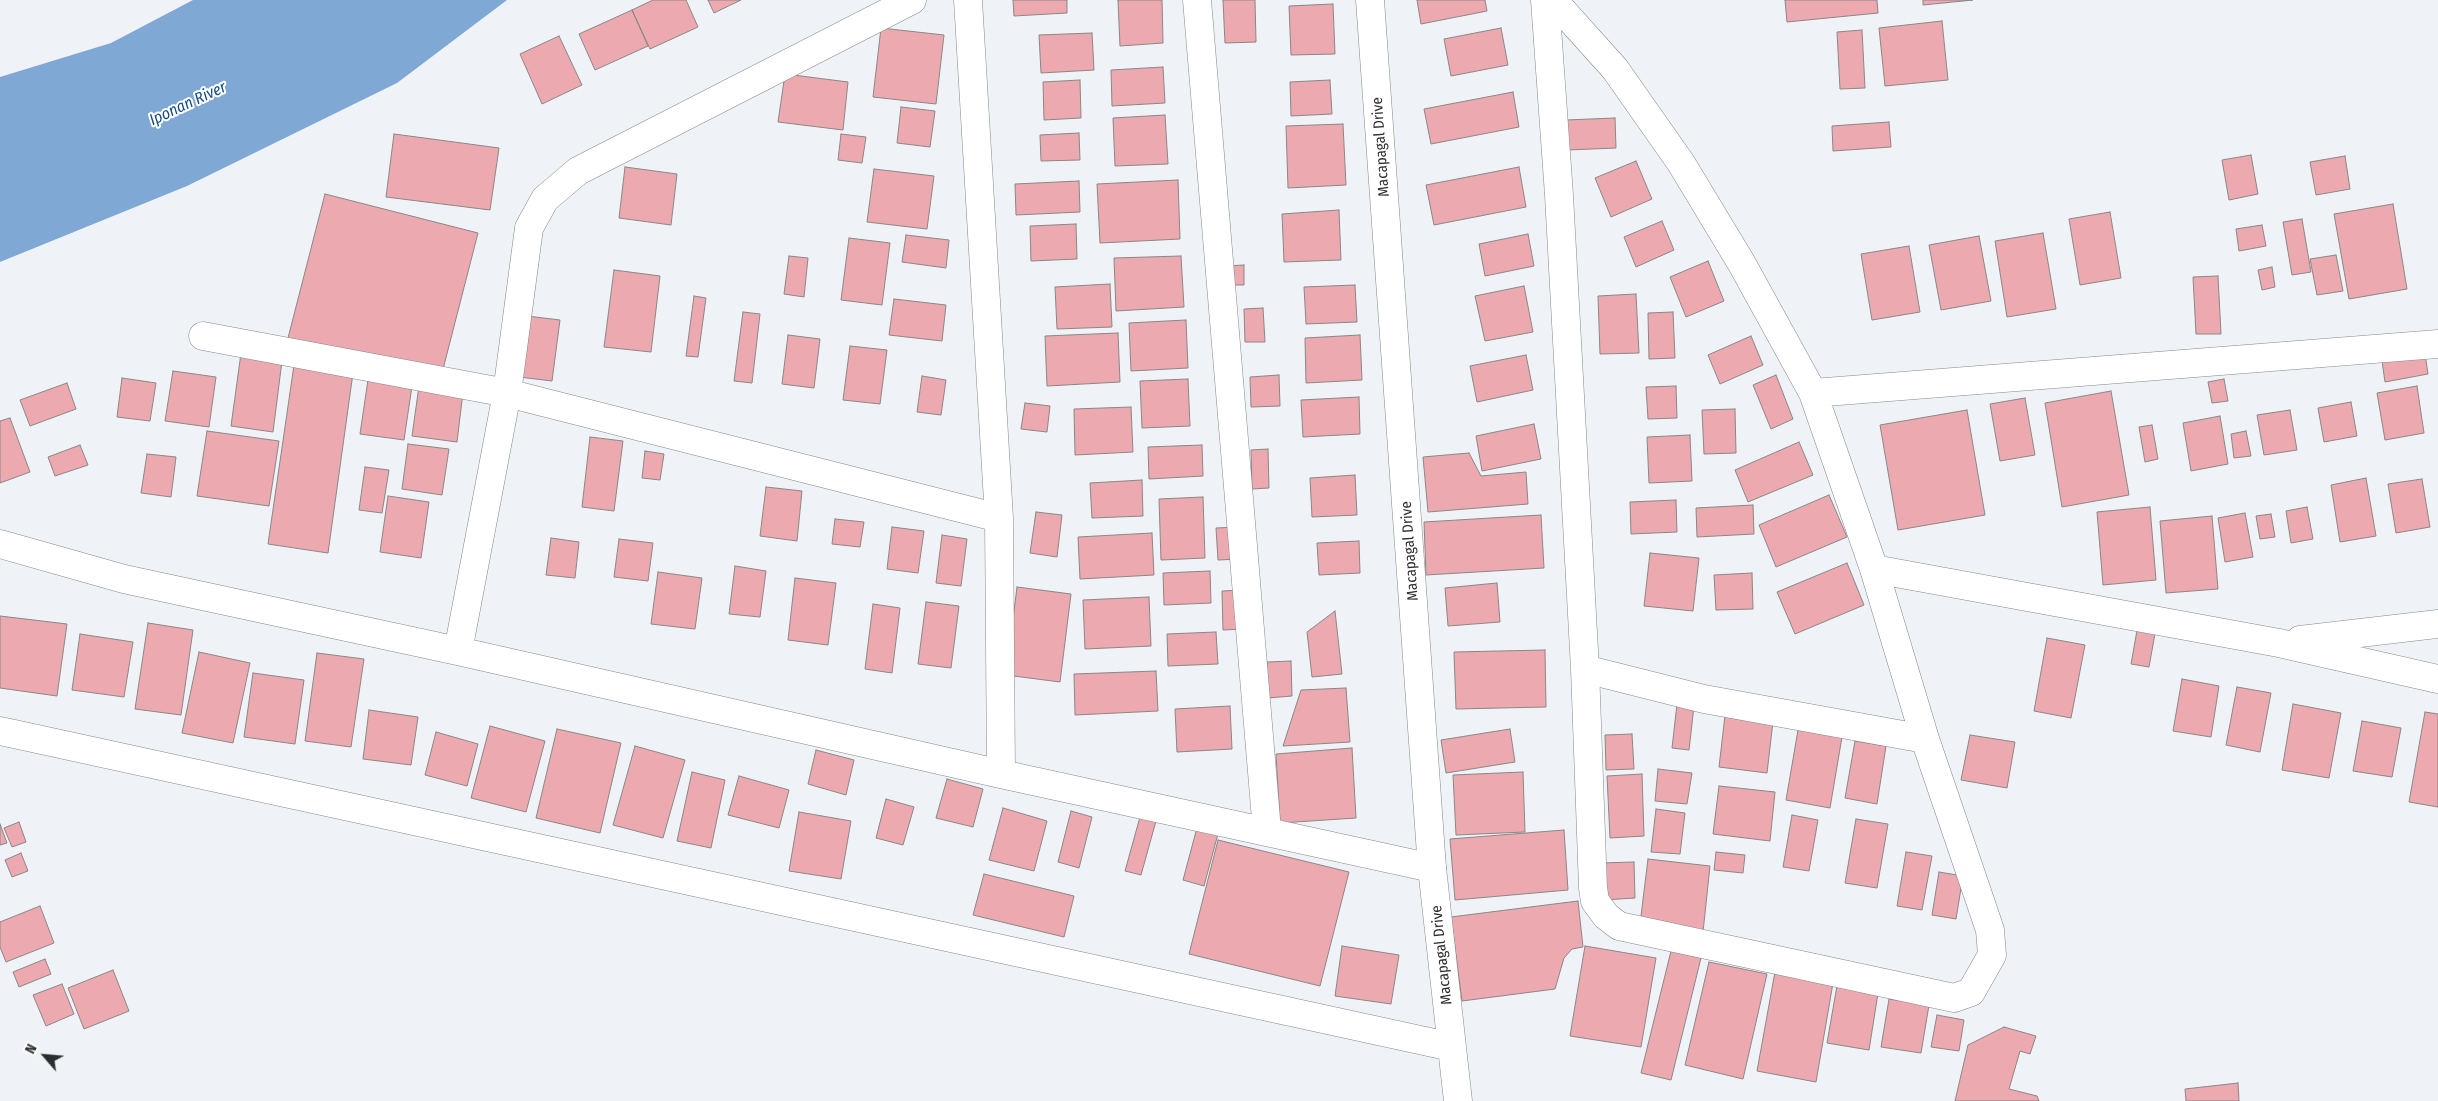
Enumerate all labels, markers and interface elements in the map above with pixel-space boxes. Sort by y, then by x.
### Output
water label: Iponan River [147,78,229,130]
street label: Macapagal Drive [1369,97,1393,197]
street label: Macapagal Drive [1398,501,1422,601]
street label: Macapagal Drive [1428,904,1456,1006]
north arrow [20,1031,70,1081]
text: N [22,1041,41,1057]

